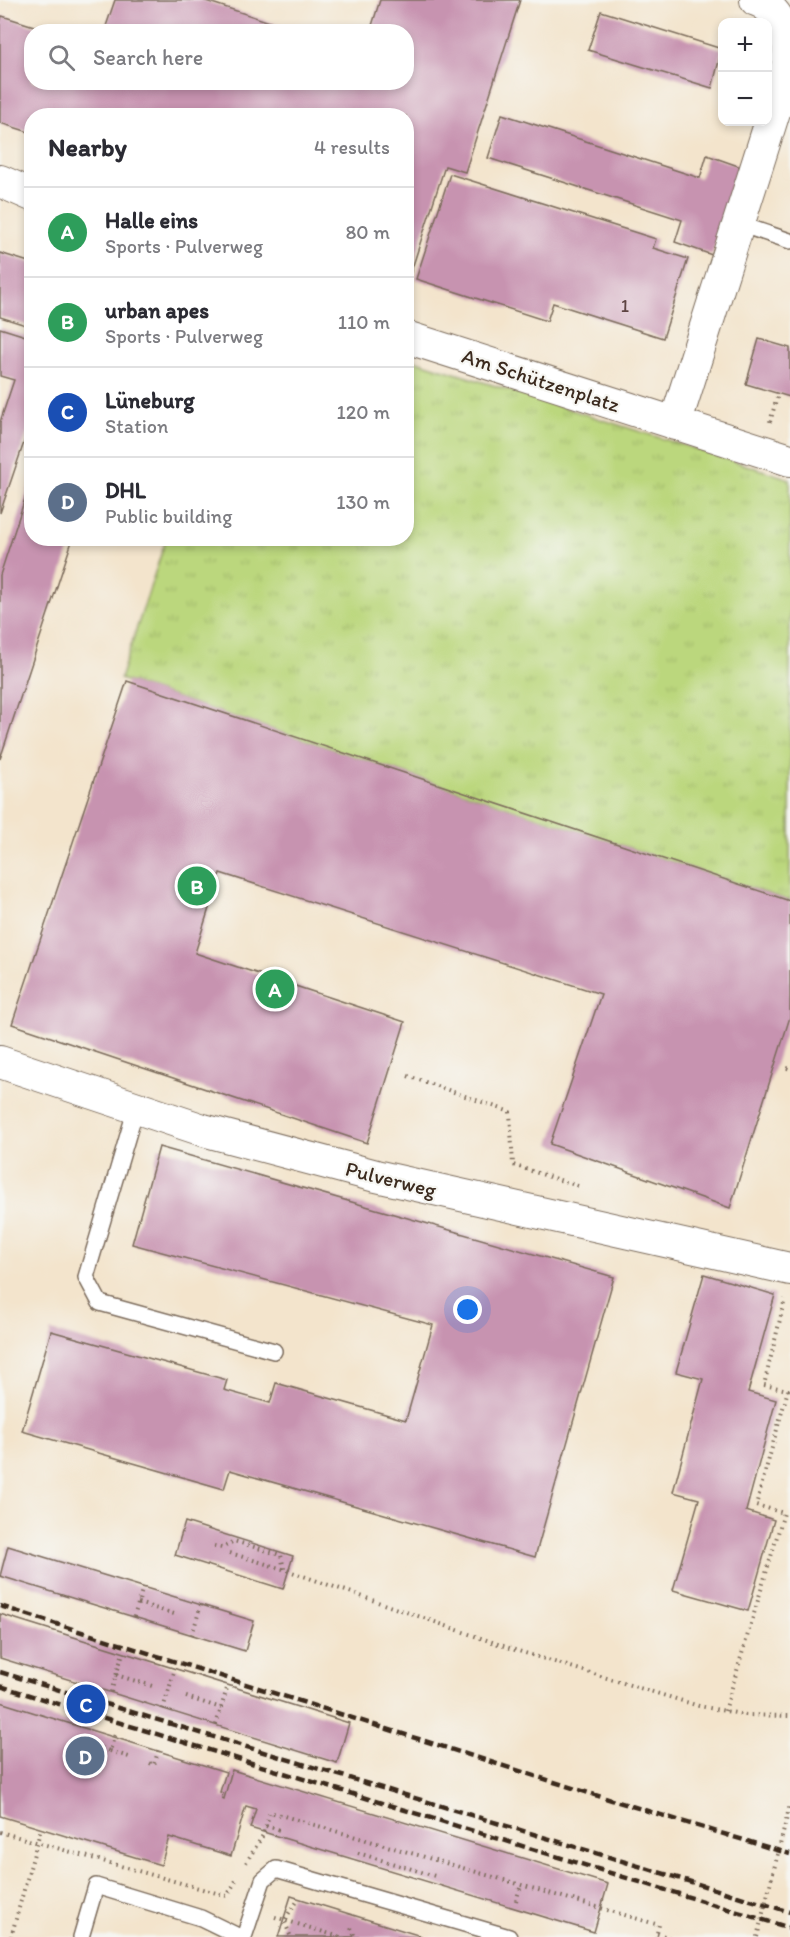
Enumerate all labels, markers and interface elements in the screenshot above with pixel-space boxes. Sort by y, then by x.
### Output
map controls [718,18,772,126]
button: + [718,18,772,72]
search box [24,24,414,90]
icon: search [45,41,78,74]
text: Search here [93,44,203,71]
button: − [718,72,772,126]
text: Nearby [48,131,127,163]
text: 4 results [314,135,390,159]
text: Halle eins [105,207,198,234]
text: A [61,220,74,244]
text: 80 m [345,220,390,244]
text: Sports · Pulverweg [105,234,263,258]
house number: 1 [621,295,629,317]
text: urban apes [105,297,209,324]
text: B [61,310,74,334]
text: 110 m [338,310,390,334]
text: Sports · Pulverweg [105,324,263,348]
street label: Am Schützenplatz [459,343,623,417]
text: Lüneburg [105,387,194,414]
text: C [61,400,74,424]
text: 120 m [337,400,390,424]
text: Station [105,414,168,438]
text: DHL [105,477,146,504]
text: D [61,490,74,514]
text: 130 m [336,490,390,514]
text: Public building [105,504,232,528]
pin: B [178,864,216,908]
pin: A [256,966,294,1012]
street label: Pulverweg [343,1156,439,1202]
your location [453,1295,482,1324]
pin: C [66,1682,106,1726]
pin: D [66,1734,104,1778]

